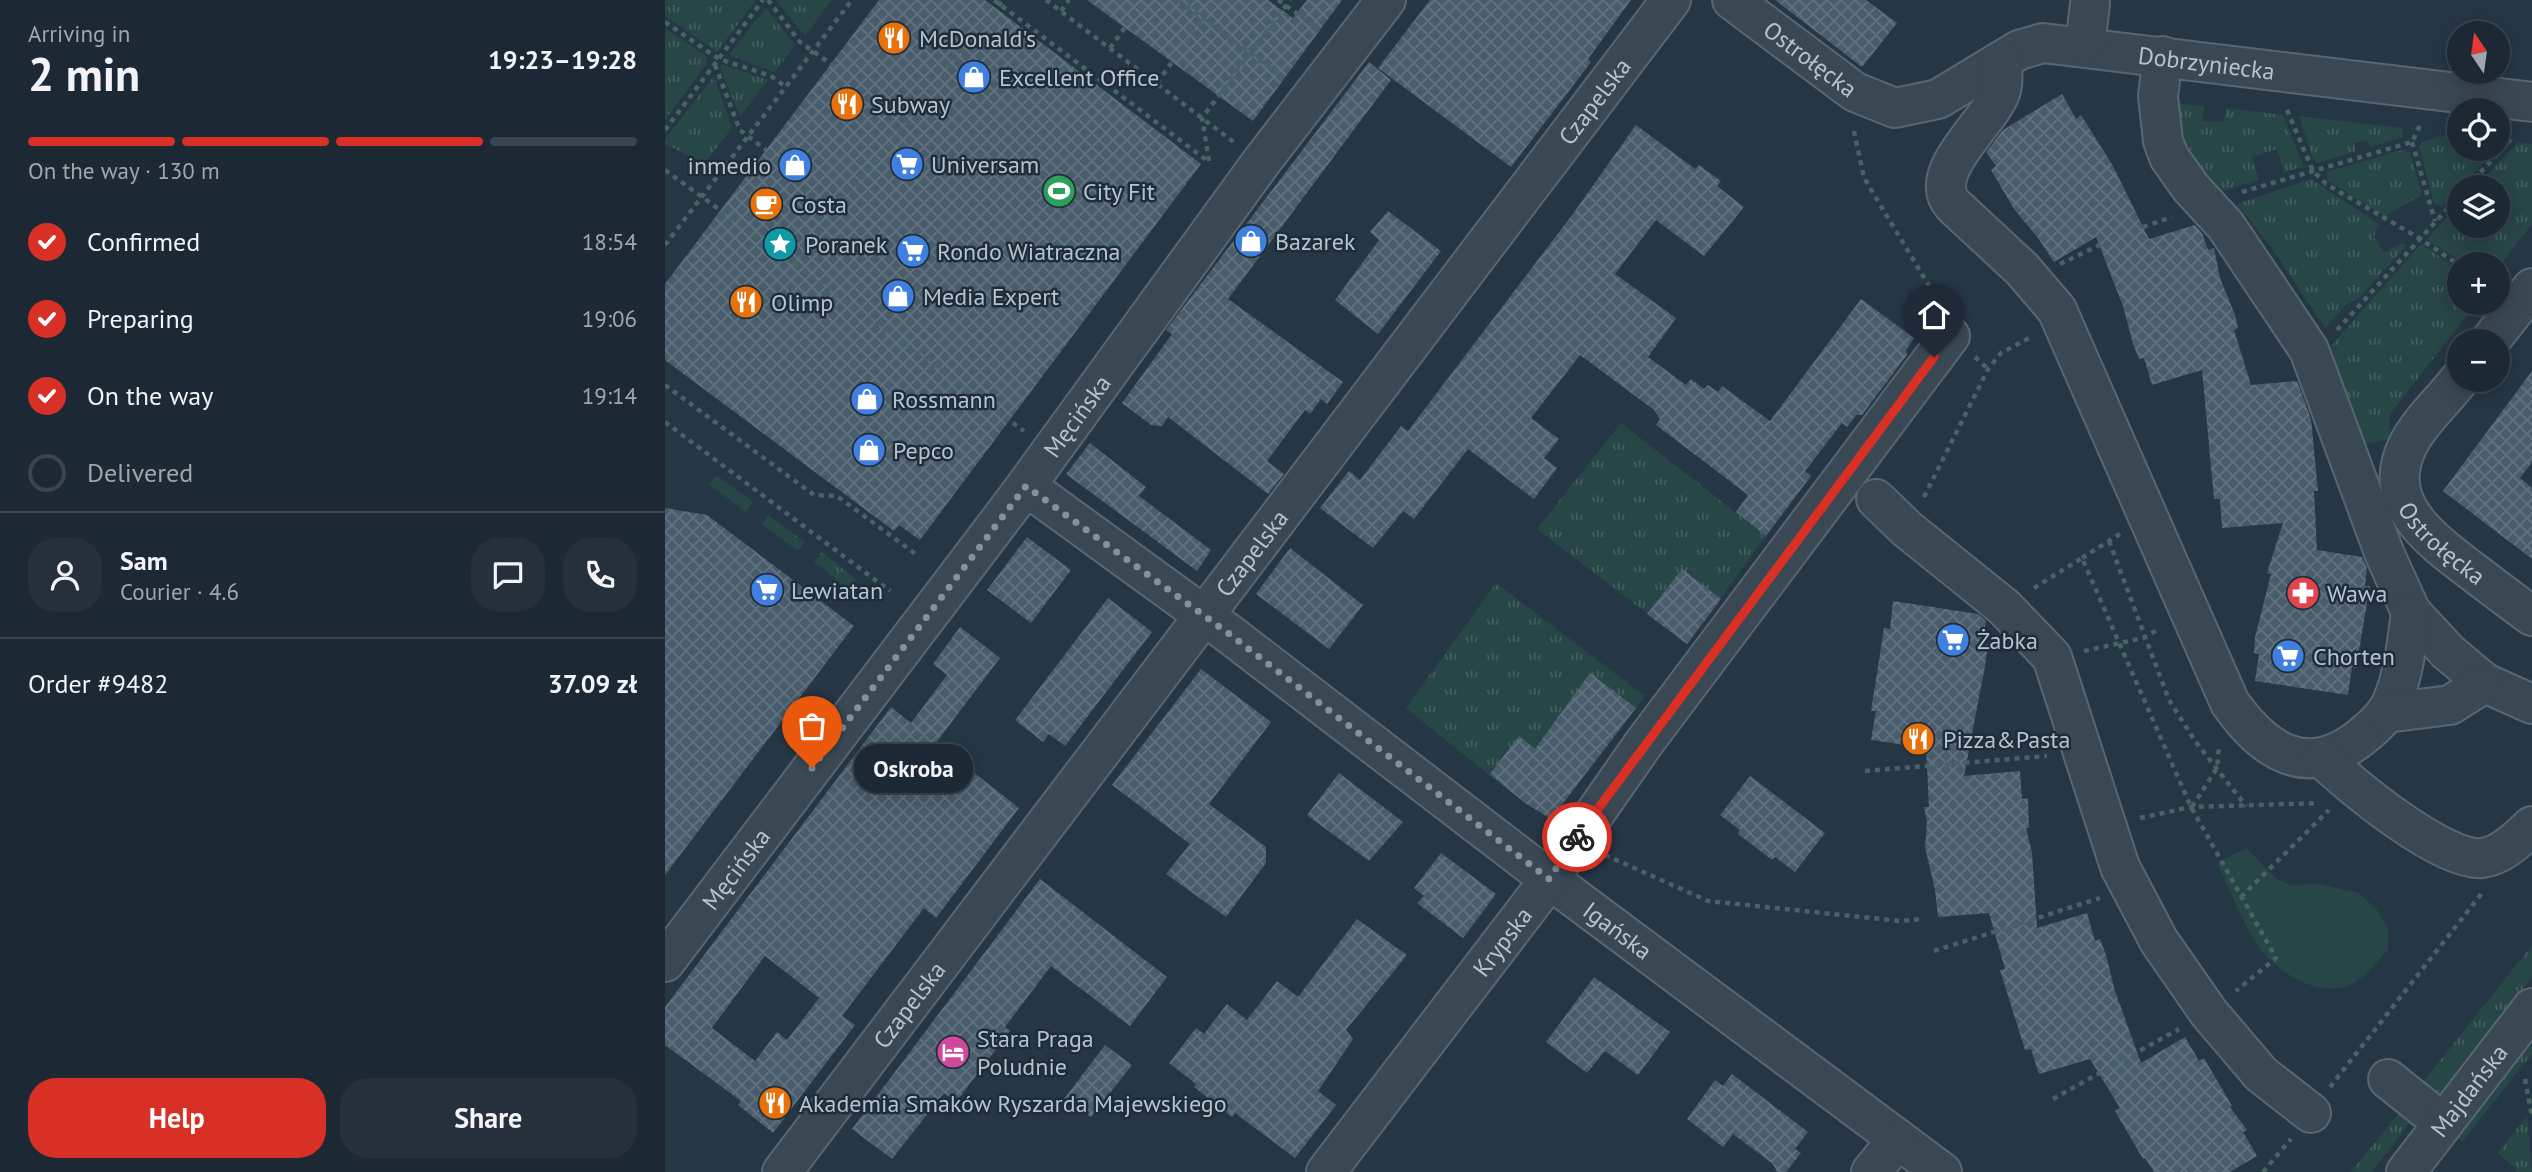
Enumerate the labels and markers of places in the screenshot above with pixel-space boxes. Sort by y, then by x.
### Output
restaurant icon: McDonald's [875,19,913,57]
place label: McDonald's [919,23,1036,54]
shop icon: Excellent Office [955,58,993,96]
place label: Excellent Office [999,62,1160,93]
restaurant icon: Subway [828,85,866,123]
place label: Subway [871,89,950,120]
supermarket icon: Universam [888,145,926,183]
shop icon: inmedio [776,146,814,184]
place label: Universam [931,149,1039,180]
place label: inmedio [688,150,771,181]
sports icon: City Fit [1040,172,1078,210]
place label: City Fit [1083,176,1155,207]
cafe icon: Costa [747,185,785,223]
place label: Costa [791,189,847,220]
shop icon: Bazarek [1232,222,1270,260]
place icon: Poranek [761,225,799,263]
place label: Bazarek [1275,226,1356,257]
place label: Poranek [805,229,888,260]
supermarket icon: Rondo Wiatraczna [894,232,932,270]
place label: Rondo Wiatraczna [937,236,1120,267]
shop icon: Media Expert [879,277,917,315]
place label: Media Expert [923,281,1059,312]
restaurant icon: Olimp [727,283,765,321]
pin [1904,285,1964,357]
place label: Olimp [771,287,833,318]
shop icon: Rossmann [848,380,886,418]
place label: Rossmann [892,384,996,415]
shop icon: Pepco [850,431,888,469]
place label: Pepco [893,435,954,466]
supermarket icon: Lewiatan [748,571,786,609]
pharmacy icon: Wawa [2284,574,2322,612]
place label: Lewiatan [791,575,883,606]
place label: Wawa [2327,578,2387,609]
supermarket icon: Żabka [1934,621,1972,659]
place label: Żabka [1977,625,2038,656]
supermarket icon: Chorten [2269,637,2307,675]
place label: Chorten [2313,641,2395,672]
pin [782,696,842,768]
restaurant icon: Pizza&Pasta [1899,720,1937,758]
place label: Pizza&Pasta [1943,724,2070,755]
callout: Oskroba [854,744,973,792]
place label: Stara Praga Poludnie [977,1023,1094,1082]
hotel icon: Stara Praga Poludnie [934,1033,972,1071]
restaurant icon: Akademia Smaków Ryszarda Majewskiego [756,1084,794,1122]
place label: Akademia Smaków Ryszarda Majewskiego [799,1088,1227,1119]

